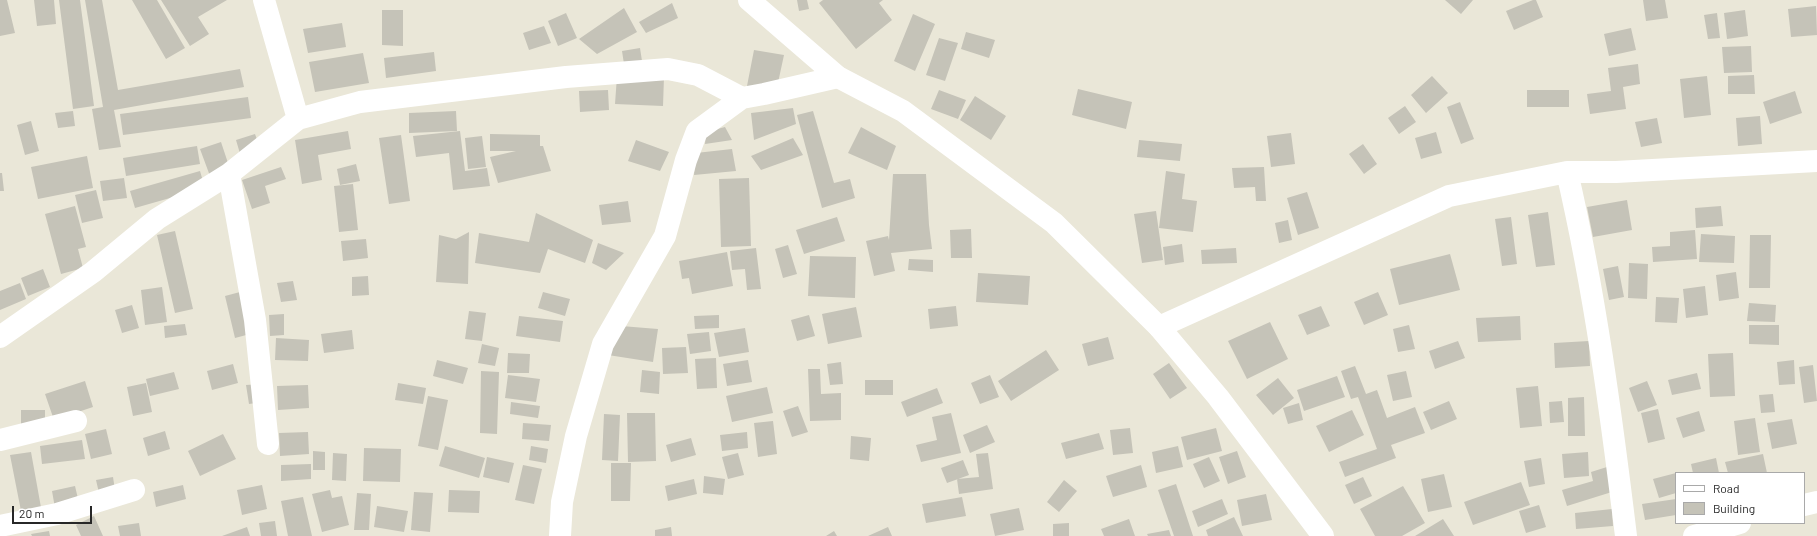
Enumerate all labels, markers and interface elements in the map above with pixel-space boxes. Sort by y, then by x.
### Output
legend [1675,472,1805,524]
text: Road [1713,481,1740,495]
scale bar [14,498,94,524]
text: Building [1713,501,1755,515]
text: 20 m [19,506,45,520]

